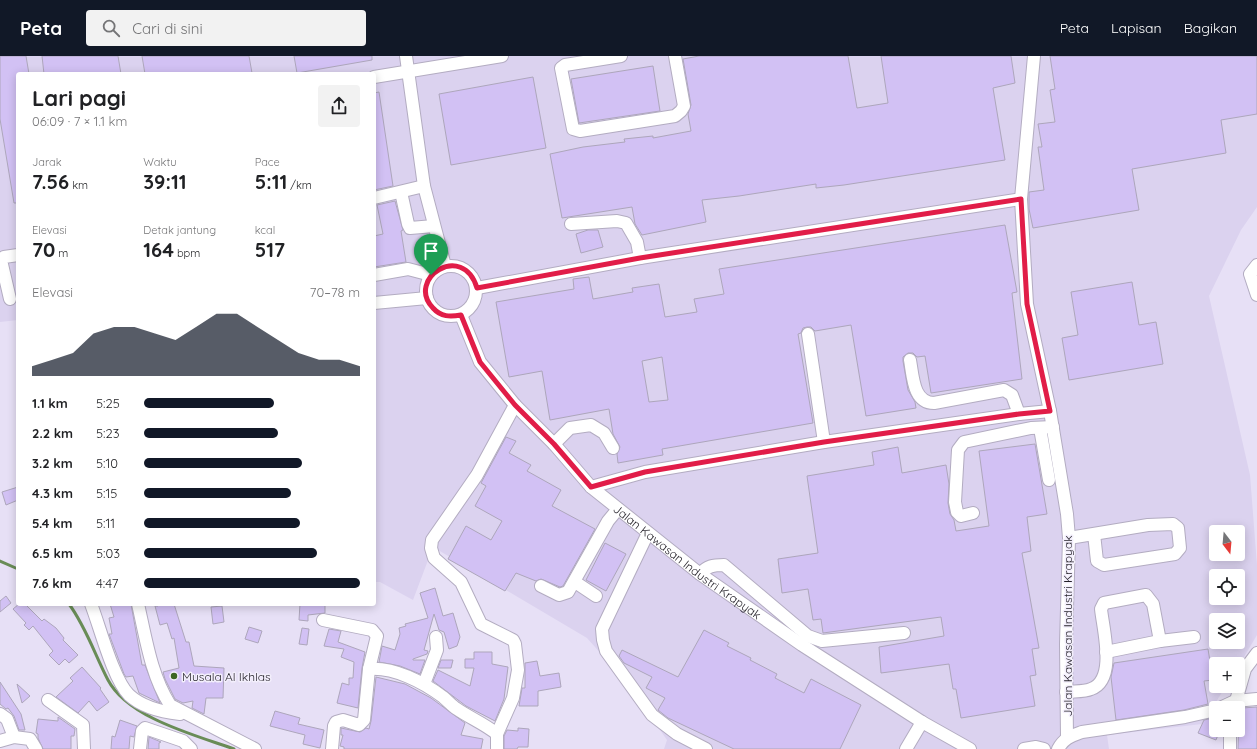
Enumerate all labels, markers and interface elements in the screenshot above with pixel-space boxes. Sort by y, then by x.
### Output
search box [86,10,366,46]
text: Peta [20,16,62,40]
icon: search [100,17,122,39]
text: Cari di sini [132,19,203,38]
text: Peta [1060,19,1089,37]
text: Lapisan [1111,19,1162,37]
text: Bagikan [1184,19,1237,37]
text: Lari pagi [32,84,126,112]
button: share [318,85,360,127]
text: 06:09 · 7 × 1.1 km [32,113,127,129]
text: Jarak [32,155,62,169]
text: Waktu [143,155,176,169]
text: Pace [255,155,280,169]
text: 7.56 [32,169,69,194]
text: 39:11 [143,169,186,194]
text: 5:11 [255,169,287,194]
text: km [69,178,88,192]
text: /km [287,178,312,192]
text: Elevasi [32,223,67,237]
text: Detak jantung [143,223,216,237]
text: kcal [255,223,275,237]
pin [414,234,448,275]
text: 70 [32,237,55,262]
text: 164 [143,237,174,262]
text: 517 [255,237,285,262]
icon: arrive [420,240,442,262]
text: m [55,246,68,260]
text: bpm [174,246,200,260]
text: Elevasi [32,284,73,300]
text: 70–78 m [310,284,360,300]
text: 1.1 km [32,395,68,411]
text: 5:25 [96,395,120,411]
text: 2.2 km [32,425,73,441]
text: 5:23 [96,425,120,441]
text: 3.2 km [32,455,73,471]
text: 5:10 [96,455,118,471]
text: 4.3 km [32,485,73,501]
text: 5:15 [96,485,117,501]
street label: Jalan Kawasan Industri Krapyak [611,501,764,622]
text: 5.4 km [32,515,72,531]
text: 5:11 [96,515,115,531]
north arrow [1209,525,1245,561]
map controls [1209,525,1245,737]
street label: Jalan Kawasan Industri Krapyak [1060,535,1075,717]
text: 6.5 km [32,545,73,561]
text: 5:03 [96,545,120,561]
button: locate [1209,569,1245,605]
text: 7.6 km [32,575,72,591]
text: 4:47 [96,575,118,591]
button: layers [1209,613,1245,649]
button: + [1209,657,1245,693]
place label: Musala Al Ikhlas [182,669,271,684]
marker: Musala Al Ikhlas [169,671,179,681]
button: − [1209,701,1245,737]

